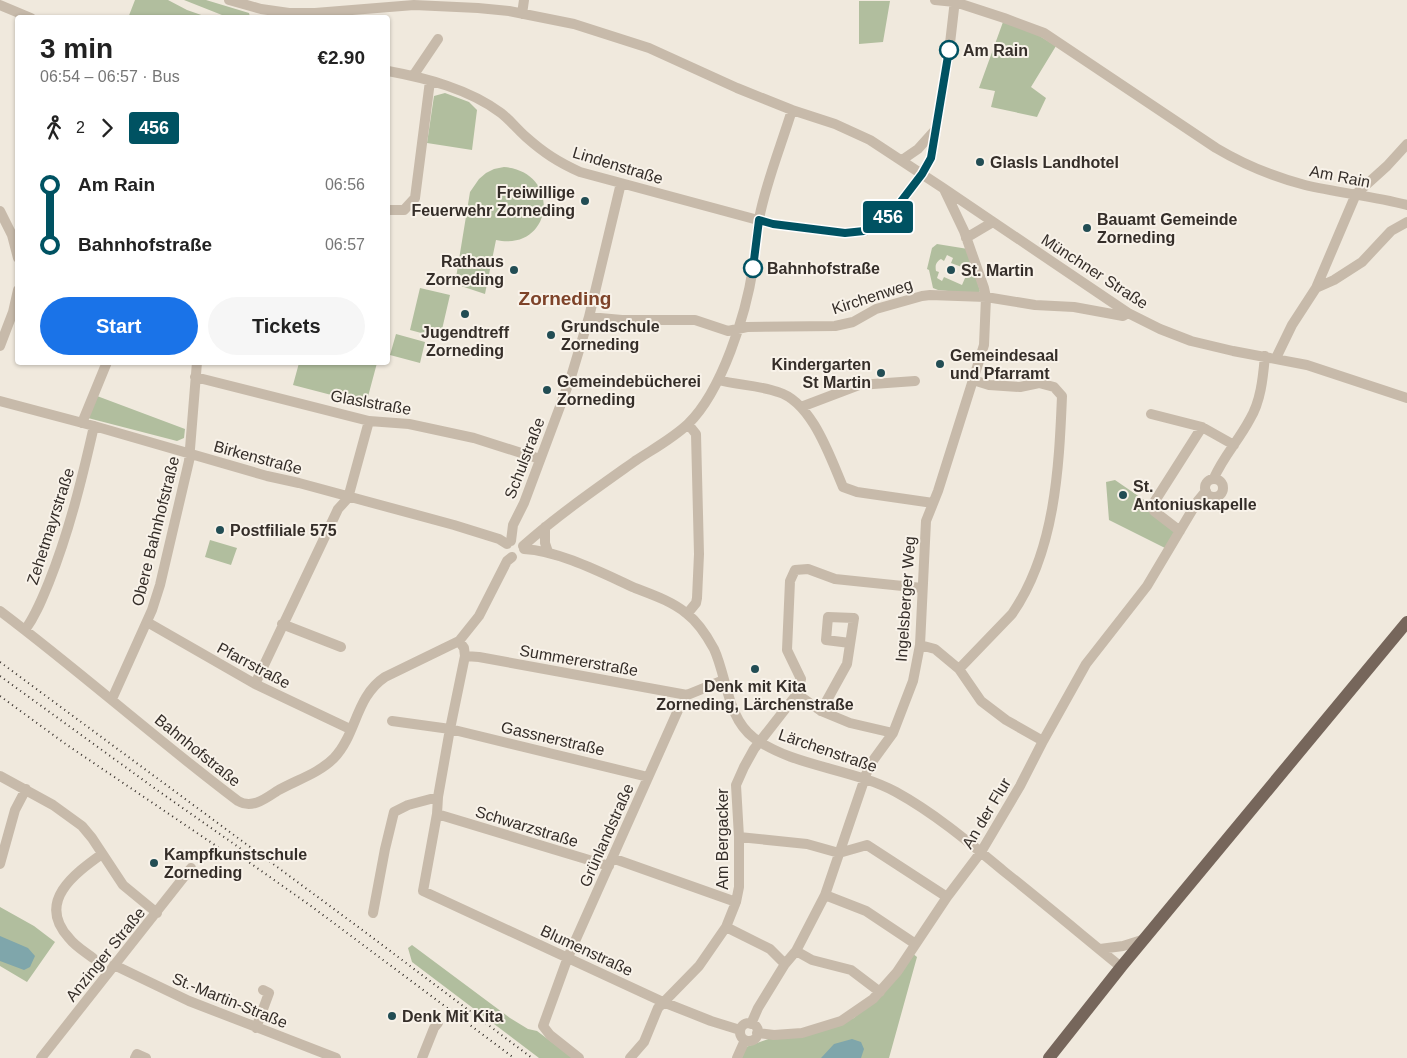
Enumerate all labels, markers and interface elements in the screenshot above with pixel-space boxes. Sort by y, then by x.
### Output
text: 3 min [40,33,113,64]
marker: Am Rain [939,40,959,60]
place label: Am Rain [963,42,1028,59]
text: €2.90 [317,47,365,68]
text: 06:54 – 06:57 · Bus [40,68,180,85]
icon: walk [40,114,68,142]
icon: forward [93,114,121,142]
text: 456 [139,118,169,138]
text: 2 [76,119,85,136]
street label: Lindenstraße [571,144,665,187]
place label: Glasls Landhotel [990,154,1119,171]
marker: Glasls Landhotel [974,156,986,168]
street label: Am Rain [1308,162,1372,191]
text: Am Rain [78,174,155,195]
text: 06:56 [325,176,365,193]
place label: Freiwillige Feuerwehr Zorneding [411,184,575,219]
marker: Freiwillige Feuerwehr Zorneding [579,195,591,207]
line badge: 456 [859,201,917,233]
text: 456 [873,207,903,227]
place label: Bauamt Gemeinde Zorneding [1097,211,1238,246]
marker: Bauamt Gemeinde Zorneding [1081,222,1093,234]
street label: Münchner Straße [1038,231,1151,312]
text: Bahnhofstraße [78,234,212,255]
text: 06:57 [325,236,365,253]
place label: Rathaus Zorneding [426,253,504,288]
marker: Bahnhofstraße [743,258,763,278]
place label: Bahnhofstraße [767,260,880,277]
place label: St. Martin [961,262,1034,279]
marker: Rathaus Zorneding [508,264,520,276]
marker: St. Martin [945,264,957,276]
street label: Kirchenweg [830,275,915,317]
district label: Zorneding [519,288,611,309]
button: Start [40,297,198,355]
button: Tickets [208,297,365,355]
marker: Jugendtreff Zorneding [459,308,471,320]
place label: Grundschule Zorneding [561,318,660,353]
place label: Jugendtreff Zorneding [421,324,510,359]
marker: Grundschule Zorneding [545,329,557,341]
place label: Gemeindesaal und Pfarramt [950,347,1059,382]
place label: Kindergarten St Martin [771,356,871,391]
marker: Gemeindesaal und Pfarramt [934,358,946,370]
marker: Kindergarten St Martin [875,367,887,379]
place label: Gemeindebücherei Zorneding [557,373,701,408]
marker: Gemeindebücherei Zorneding [541,384,553,396]
street label: Glaslstraße [329,387,413,418]
street label: Schulstraße [501,415,548,501]
street label: Birkenstraße [212,438,304,477]
street label: Obere Bahnhofstraße [129,454,182,608]
street label: Zehetmayrstraße [24,466,77,587]
place label: St. Antoniuskapelle [1133,478,1257,513]
marker: St. Antoniuskapelle [1117,489,1129,501]
place label: Postfiliale 575 [230,522,337,539]
marker: Postfiliale 575 [214,524,226,536]
street label: Ingelsberger Weg [893,536,918,662]
street label: Pfarrstraße [214,639,293,692]
street label: Summererstraße [518,642,640,679]
marker: Denk mit Kita Zorneding, Lärchenstraße [749,663,761,675]
place label: Denk mit Kita Zorneding, Lärchenstraße [656,678,854,713]
street label: Bahnhofstraße [152,711,244,790]
street label: Gassnerstraße [499,718,606,759]
street label: Lärchenstraße [776,726,879,775]
street label: An der Flur [959,774,1014,852]
street label: Grünlandstraße [576,781,637,889]
street label: Am Bergacker [714,788,731,890]
street label: Schwarzstraße [473,803,580,850]
place label: Kampfkunstschule Zorneding [164,846,307,881]
marker: Kampfkunstschule Zorneding [148,857,160,869]
street label: Anzinger Straße [62,904,148,1005]
street label: Blumenstraße [538,922,636,979]
street label: St.-Martin-Straße [170,970,290,1031]
place label: Denk Mit Kita [402,1008,503,1025]
marker: Denk Mit Kita [386,1010,398,1022]

